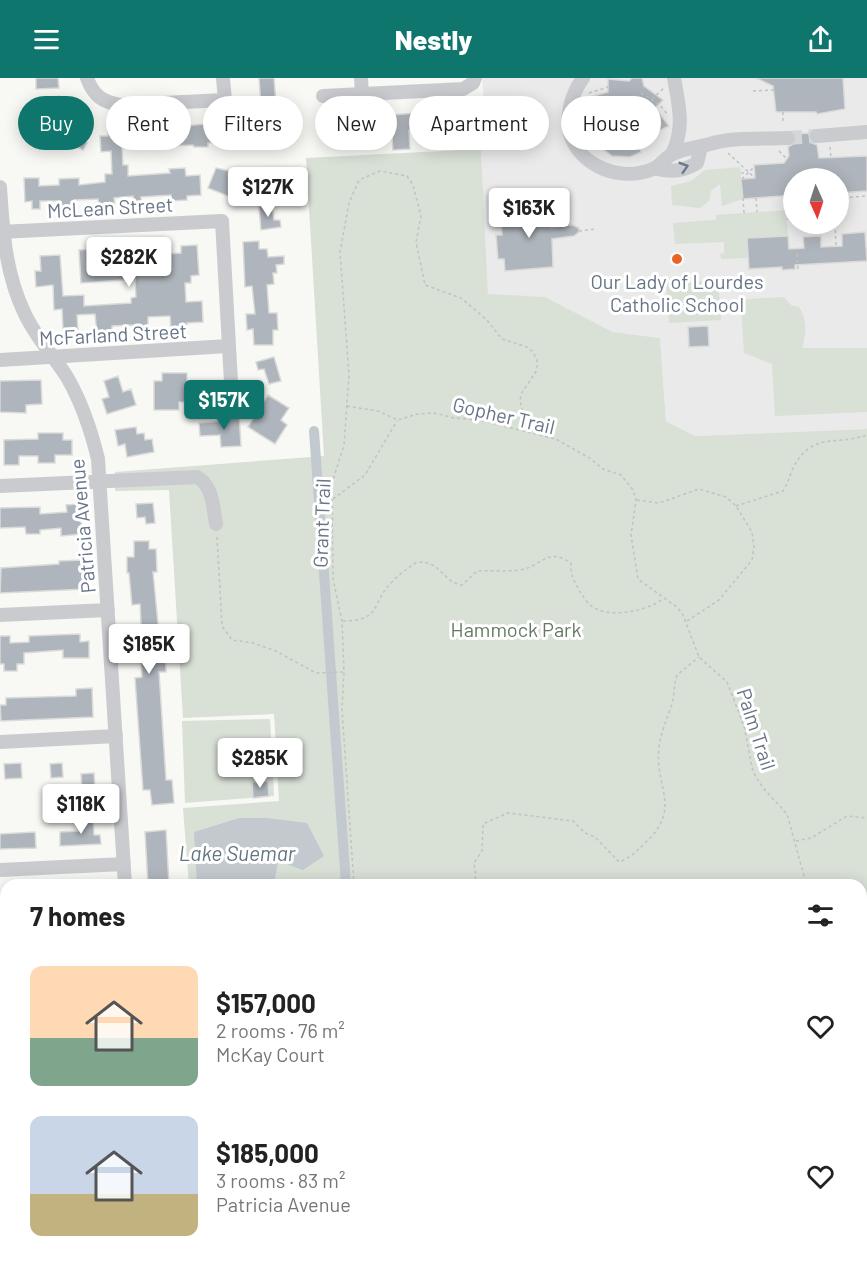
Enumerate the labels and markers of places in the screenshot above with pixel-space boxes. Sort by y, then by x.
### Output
pin: $127K [226,167,310,218]
pin: $163K [487,188,571,239]
pin: $282K [87,237,171,288]
marker: Our Lady of Lourdes Catholic School [670,252,684,266]
place label: Our Lady of Lourdes Catholic School [590,269,764,316]
pin: $157K [182,380,266,431]
pin: $185K [107,624,191,675]
pin: $285K [218,738,302,789]
pin: $118K [39,784,123,835]

